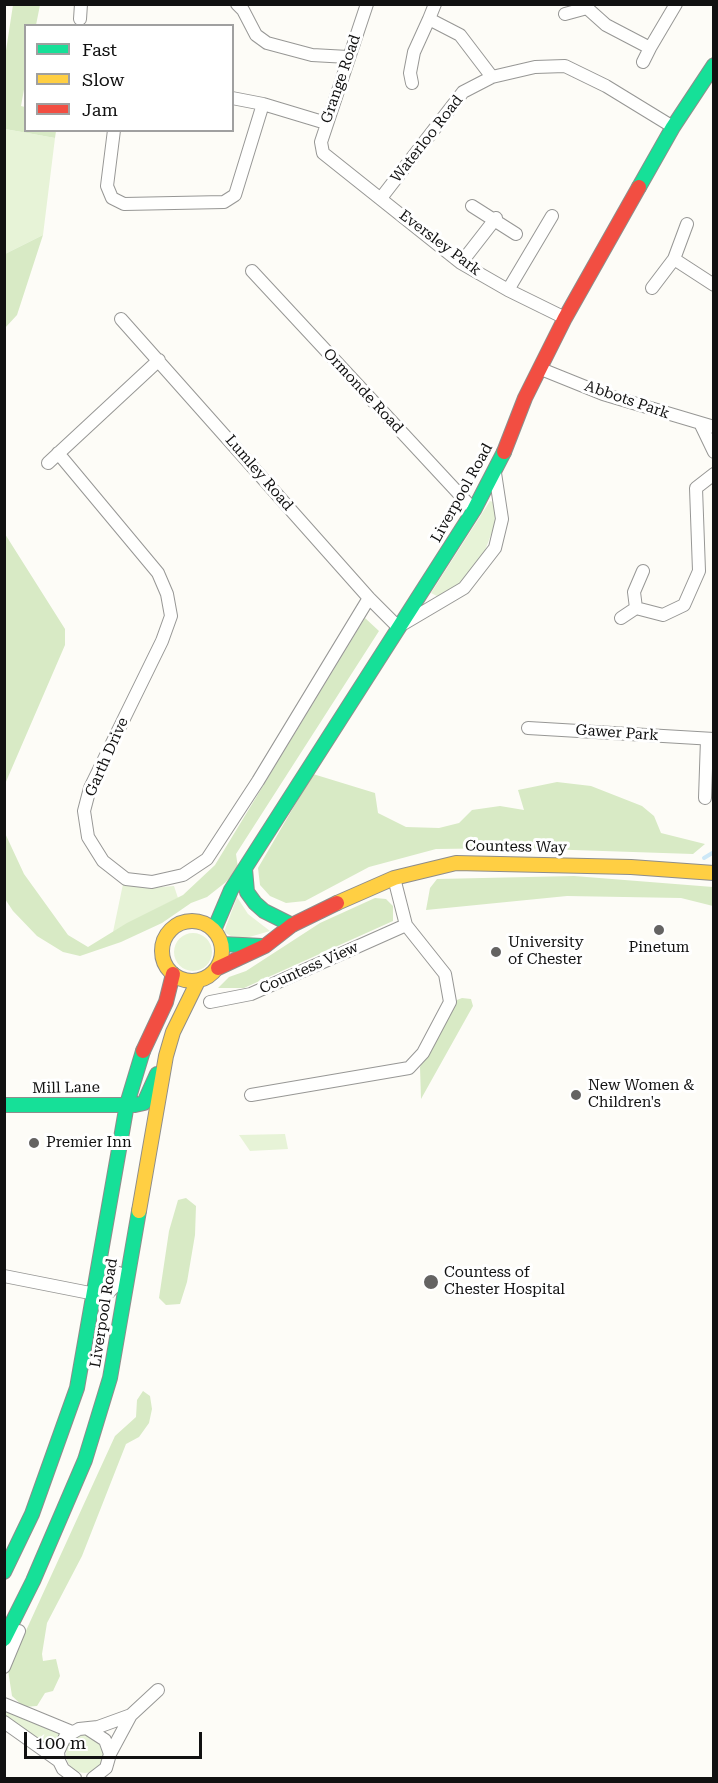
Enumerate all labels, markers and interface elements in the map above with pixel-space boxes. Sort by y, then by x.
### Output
legend [24,24,234,132]
street label: Grange Road [317,32,365,126]
text: Fast [82,39,117,60]
text: Slow [82,69,124,90]
street label: Waterloo Road [387,92,467,186]
text: Jam [82,99,118,120]
street label: Eversley Park [396,206,484,280]
street label: Ormonde Road [319,345,407,437]
street label: Abbots Park [582,377,672,423]
street label: Lumley Road [221,431,297,515]
street label: Liverpool Road [427,440,497,546]
street label: Garth Drive [82,715,132,799]
street label: Gawer Park [575,721,659,745]
street label: Countess Way [465,837,567,857]
marker: Pinetum [652,923,666,937]
place label: University of Chester [508,934,583,969]
street label: Countess View [257,938,361,998]
place label: Pinetum [628,939,690,957]
marker: University of Chester [489,945,503,959]
place label: New Women & Children's [588,1077,694,1112]
street label: Mill Lane [32,1078,100,1098]
marker: New Women & Children's [569,1088,583,1102]
place label: Premier Inn [46,1134,132,1152]
marker: Premier Inn [27,1136,41,1150]
street label: Liverpool Road [86,1257,122,1369]
place label: Countess of Chester Hospital [444,1264,565,1299]
marker: Countess of Chester Hospital [422,1273,440,1291]
scale bar [27,1720,206,1758]
text: 100 m [35,1732,86,1753]

